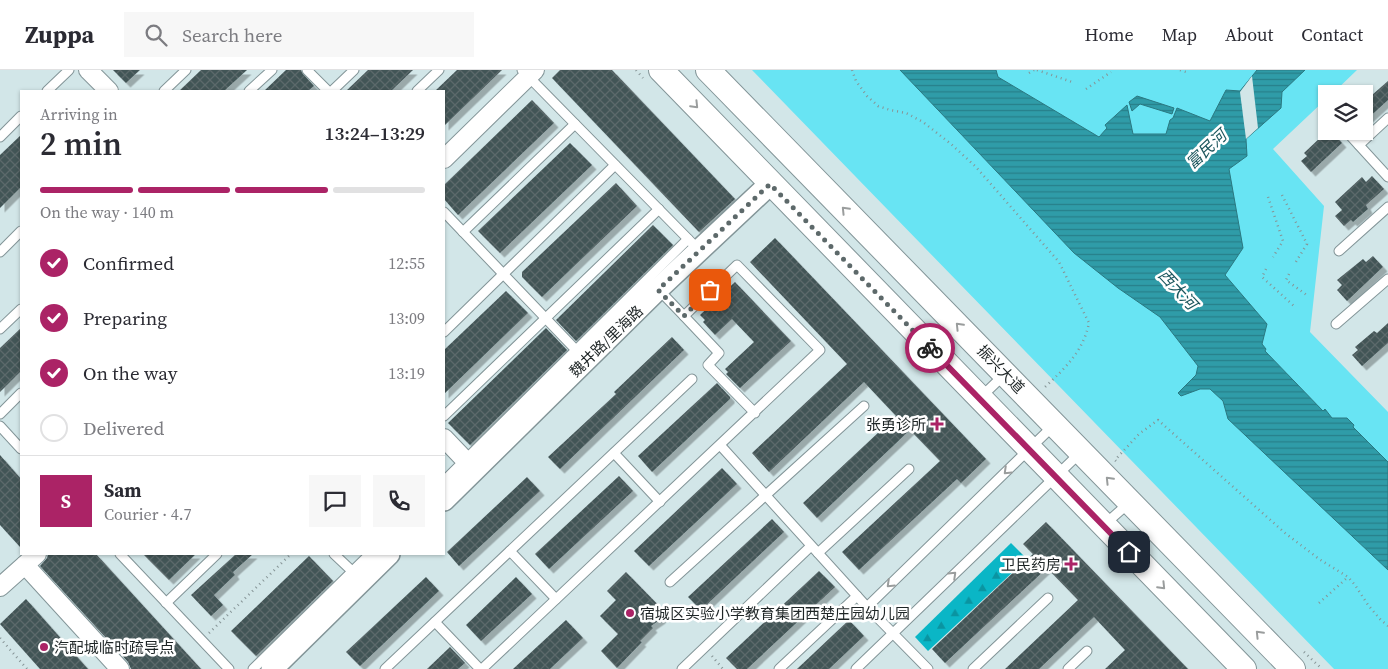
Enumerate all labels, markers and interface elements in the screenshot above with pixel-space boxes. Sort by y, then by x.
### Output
search box [124,12,474,57]
text: Zuppa [25,18,94,51]
icon: search [142,21,170,49]
text: Search here [182,22,282,48]
text: Home [1085,22,1134,47]
text: Map [1162,22,1197,47]
text: About [1225,22,1273,47]
text: Contact [1301,22,1363,47]
map controls [1318,85,1373,140]
button: layers [1318,85,1373,140]
one-way arrow [689,99,698,108]
text: Arriving in [40,103,118,125]
text: 13:24–13:29 [325,120,425,146]
text: 2 min [40,122,122,166]
water label: 富民河 [1181,123,1233,173]
text: On the way · 140 m [40,201,174,223]
one-way arrow [842,207,851,216]
icon: check [40,249,68,277]
text: Confirmed [83,250,174,276]
text: 12:55 [388,252,425,274]
water label: 西大河 [1154,264,1204,316]
pin [689,269,731,311]
icon: bag [696,276,724,304]
street label: 魏井路/里海路 [565,300,647,382]
icon: check [40,304,68,332]
text: Preparing [83,305,167,331]
text: 13:09 [388,307,425,329]
courier [905,323,955,373]
one-way arrow [956,323,965,332]
icon: bike [916,334,944,362]
street label: 振兴大道 [973,340,1029,398]
icon: check [40,359,68,387]
text: On the way [83,360,178,386]
text: 13:19 [388,362,425,384]
place label: 张勇诊所 [866,414,926,435]
text: Delivered [83,415,164,441]
marker: 张勇诊所 [930,417,944,431]
one-way arrow [1004,465,1013,474]
button: chat [309,475,361,527]
button: phone [373,475,425,527]
text: Sam [104,477,142,503]
one-way arrow [1106,477,1115,486]
text: S [61,488,71,514]
text: Courier · 4.7 [104,503,192,525]
pin [1108,531,1150,573]
icon: home [1115,538,1143,566]
place label: 卫民药房 [1001,554,1061,575]
marker: 卫民药房 [1065,558,1077,570]
one-way arrow [948,572,957,581]
one-way arrow [887,578,896,587]
one-way arrow [1156,580,1165,589]
place label: 宿城区实验小学教育集团西楚庄园幼儿园 [640,603,910,624]
marker: 宿城区实验小学教育集团西楚庄园幼儿园 [624,607,636,619]
one-way arrow [1256,631,1265,640]
place label: 汽配城临时疏导点 [54,637,174,658]
marker: 汽配城临时疏导点 [38,641,50,653]

